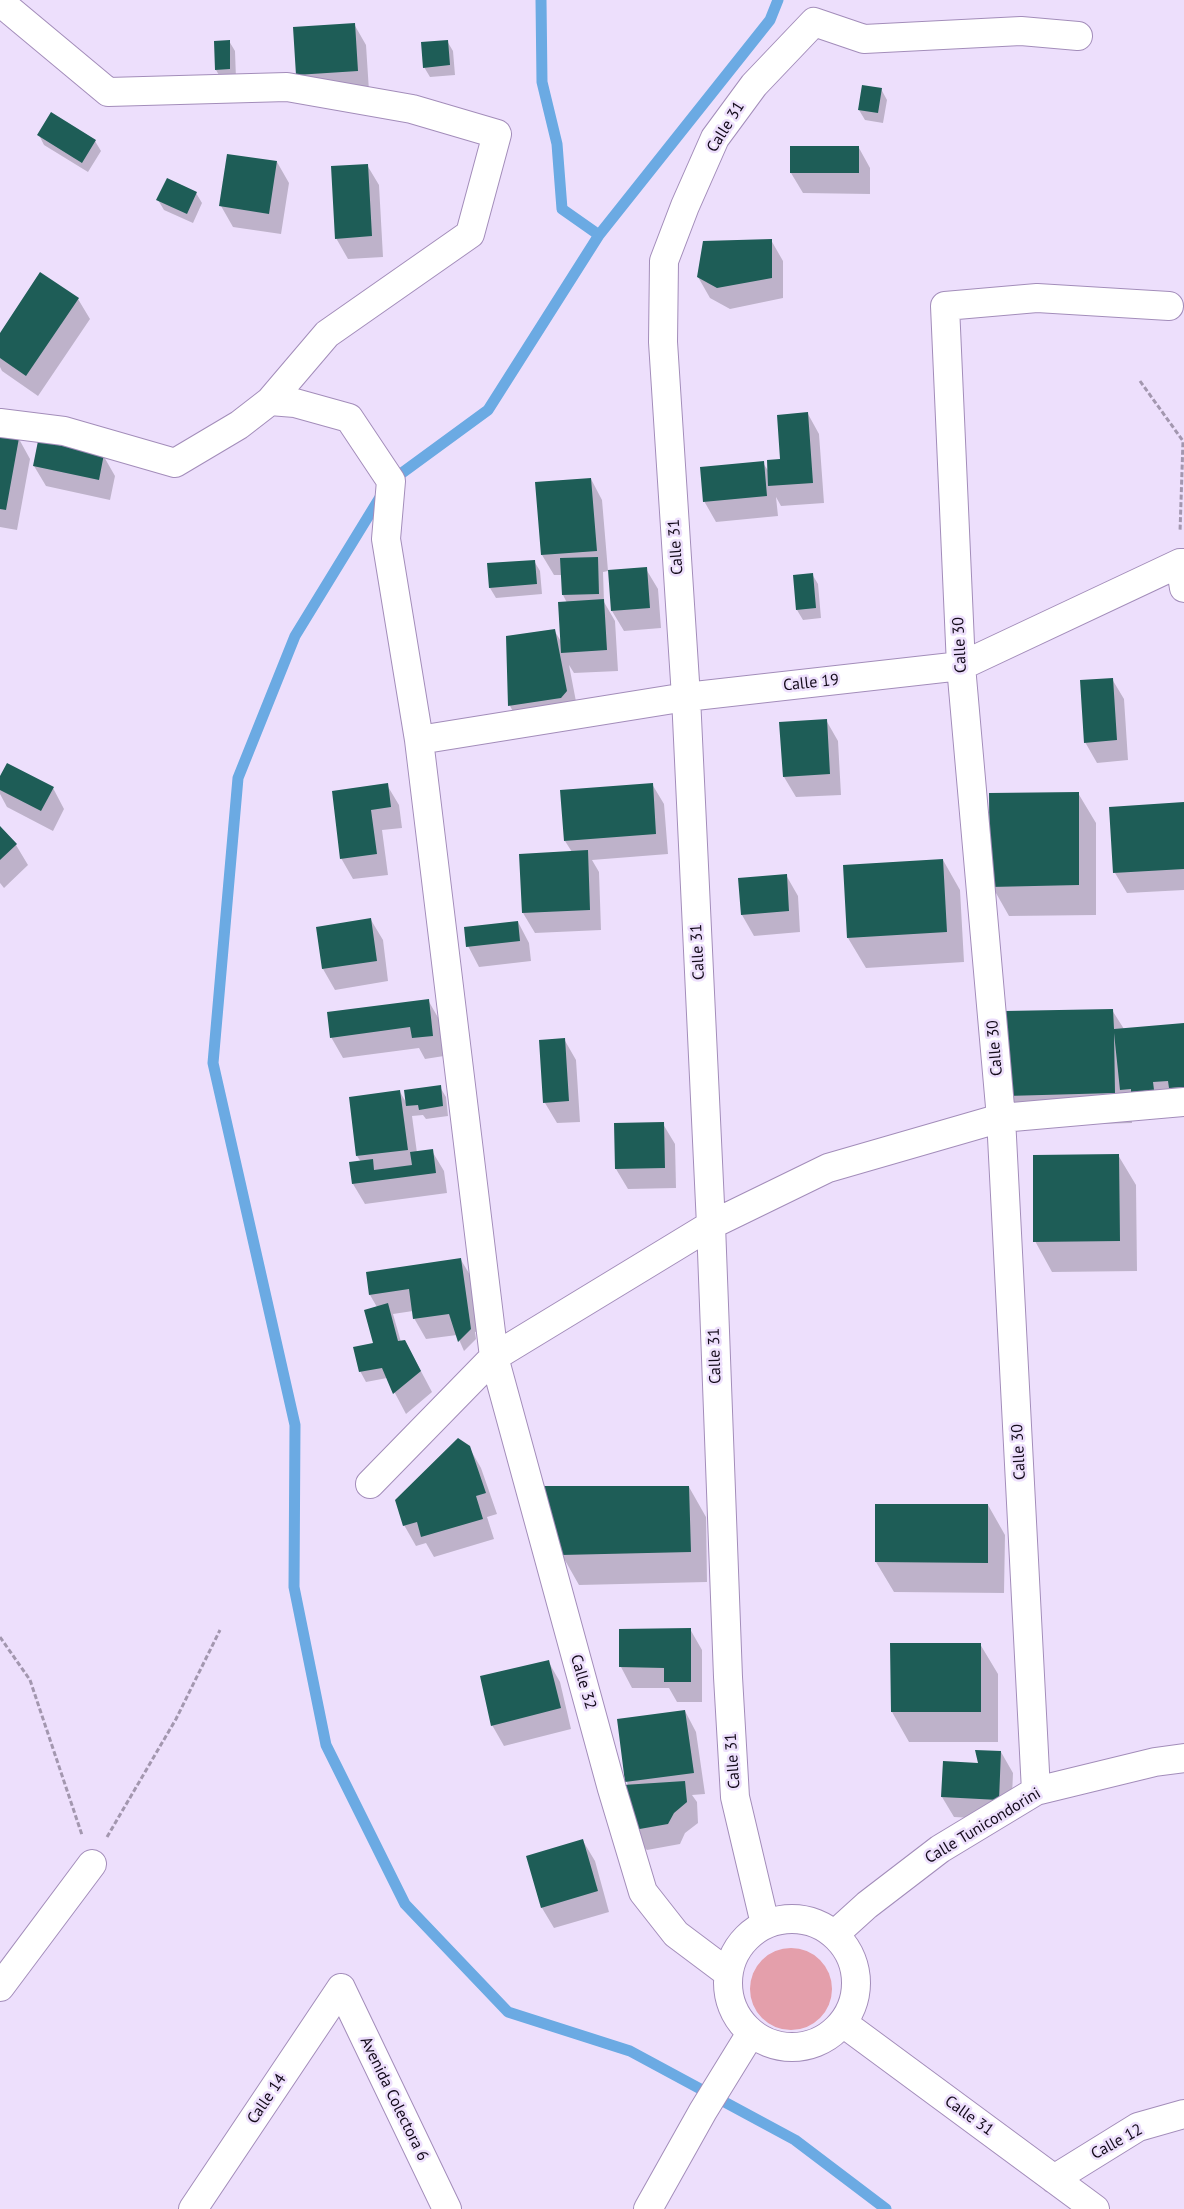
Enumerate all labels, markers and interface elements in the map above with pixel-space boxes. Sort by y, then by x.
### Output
street label: Calle 31 [703,98,749,156]
street label: Calle 31 [664,518,688,576]
street label: Calle 30 [949,617,971,673]
street label: Calle 19 [782,671,840,695]
street label: Calle 31 [687,924,709,980]
street label: Calle 30 [983,1019,1007,1077]
street label: Calle 31 [704,1328,726,1384]
street label: Calle 30 [1008,1424,1030,1480]
street label: Calle 32 [566,1652,600,1712]
street label: Calle 31 [721,1732,745,1790]
street label: Calle Tunicondorini [922,1784,1044,1868]
street label: Avenida Colectora 6 [356,2034,432,2164]
street label: Calle 14 [243,2070,291,2128]
street label: Calle 31 [941,2092,997,2140]
street label: Calle 12 [1088,2120,1146,2164]

